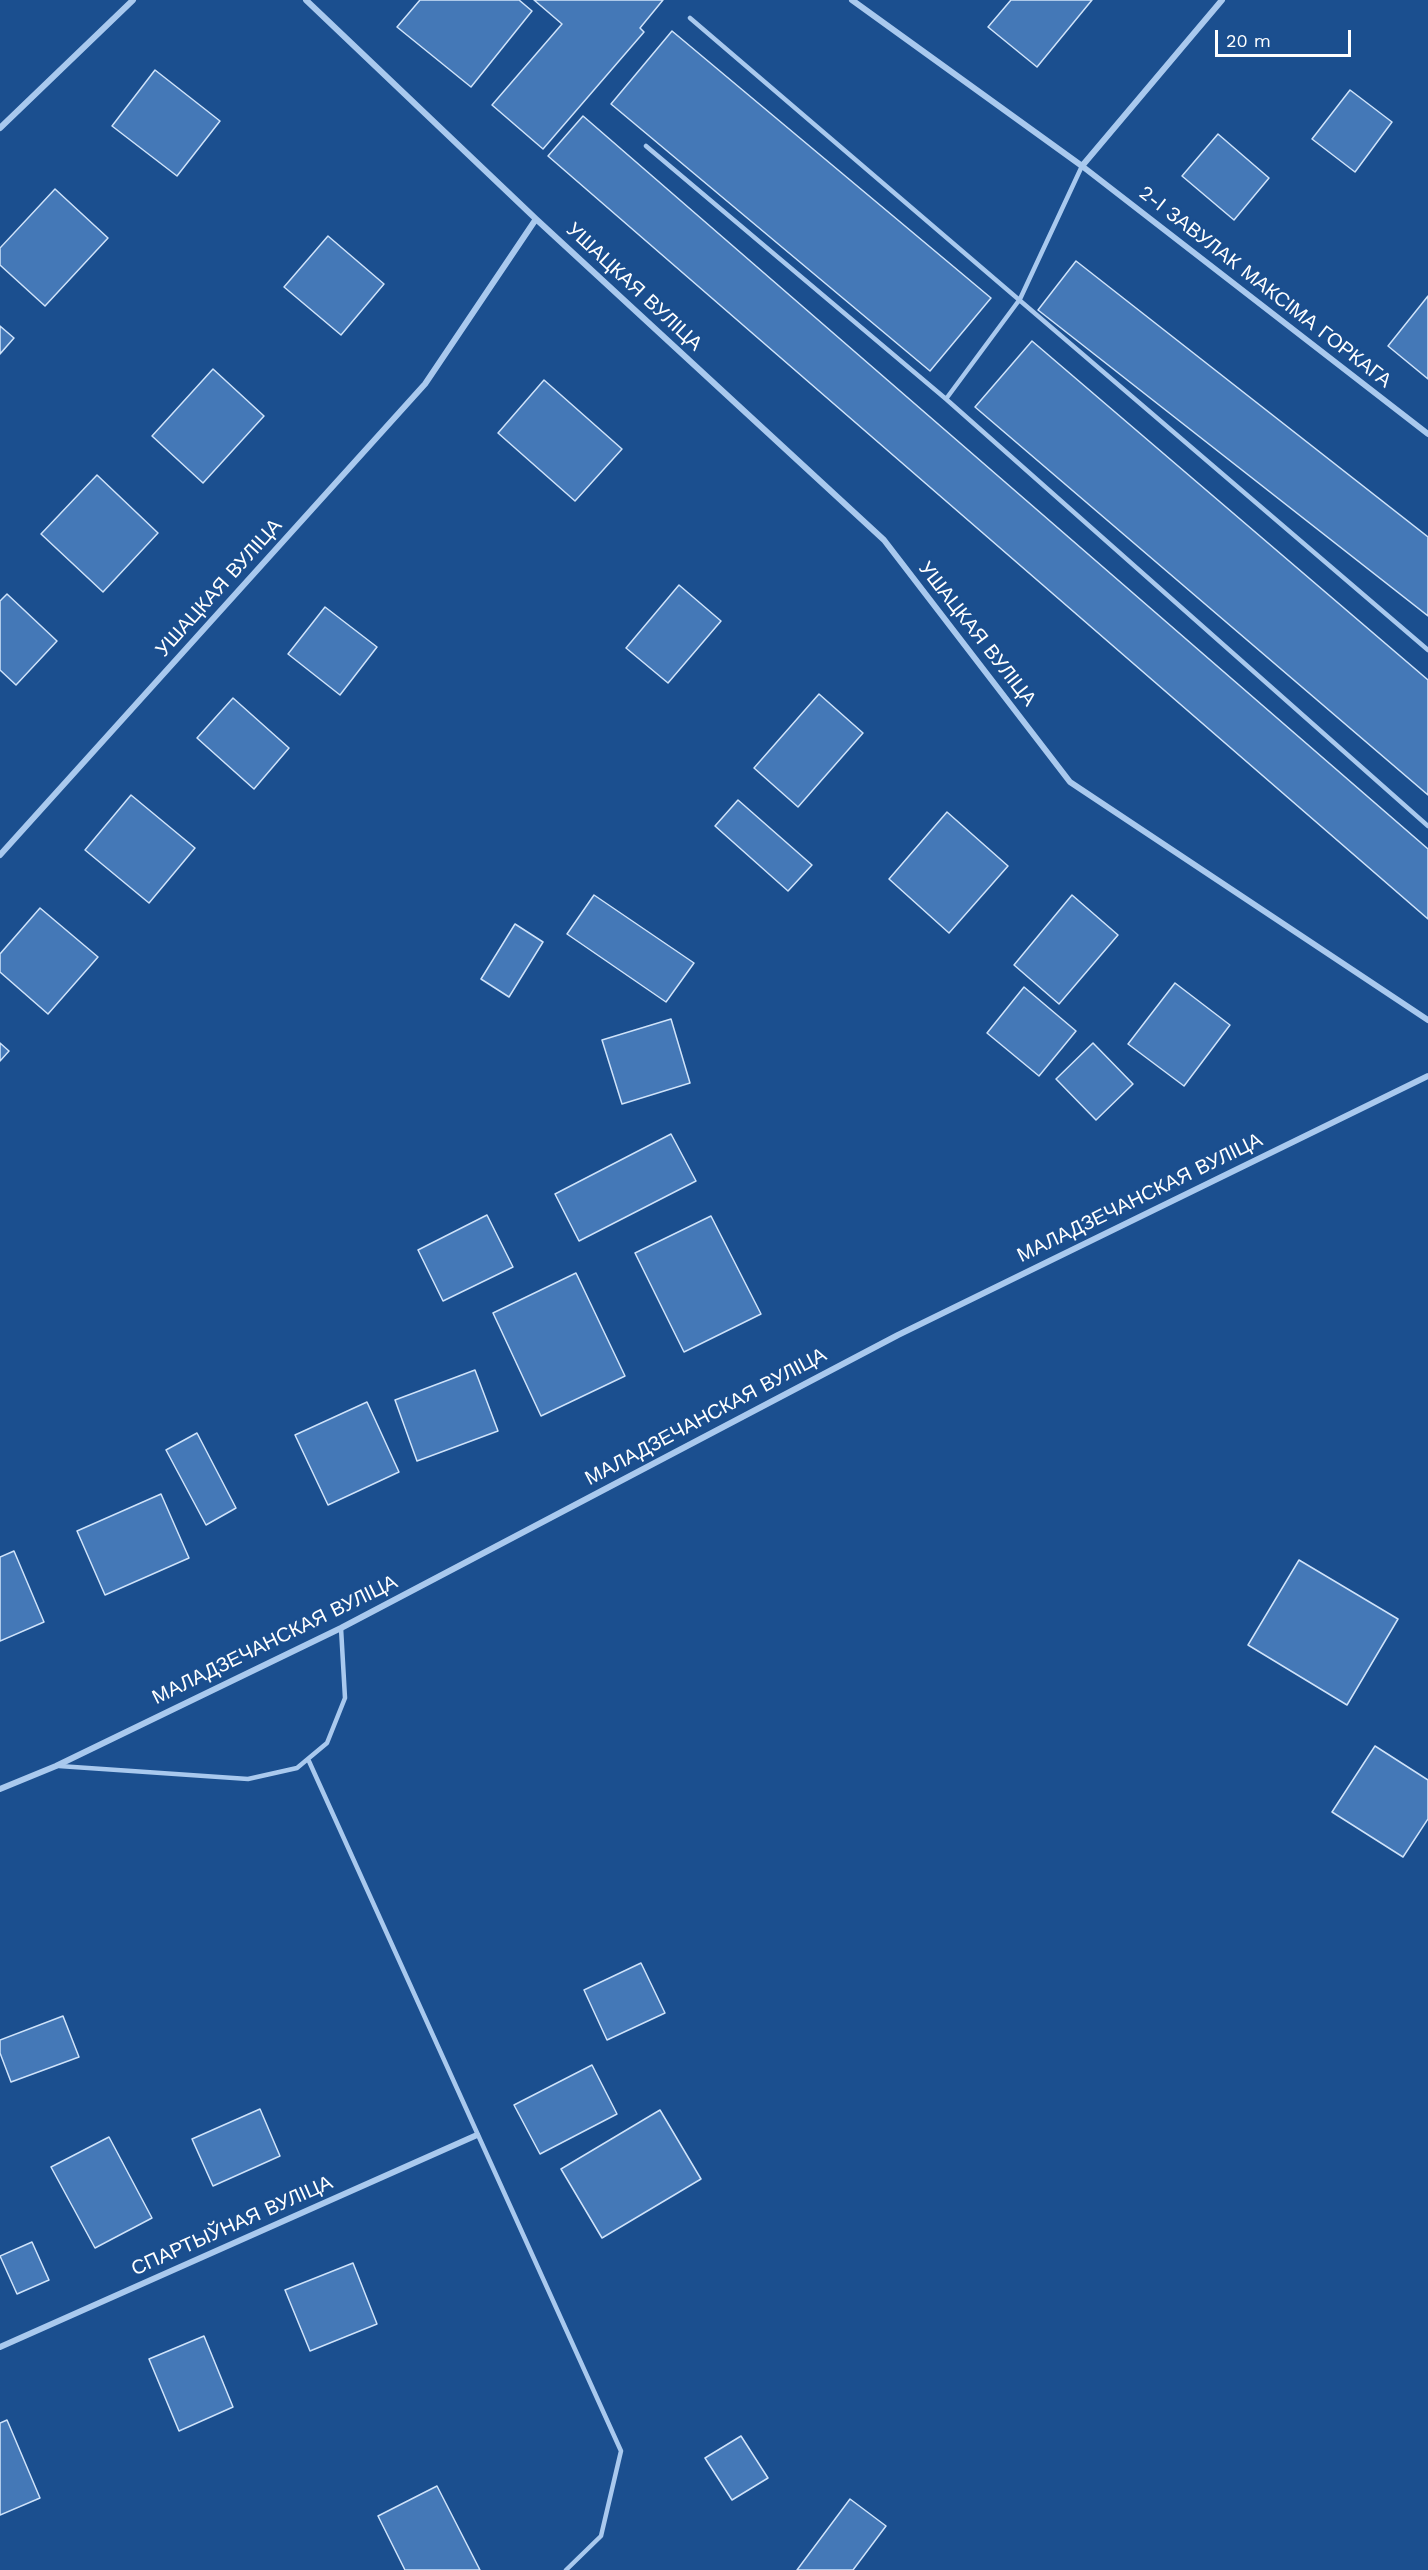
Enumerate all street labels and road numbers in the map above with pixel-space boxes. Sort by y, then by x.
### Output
street label: 2-І ЗАВУЛАК МАКСІМА ГОРКАГА [1134,181,1396,393]
street label: УШАЦКАЯ ВУЛІЦА [561,218,707,356]
street label: УШАЦКАЯ ВУЛІЦА [151,514,287,662]
street label: УШАЦКАЯ ВУЛІЦА [913,557,1041,711]
street label: МАЛАДЗЕЧАНСКАЯ ВУЛІЦА [1013,1128,1267,1268]
street label: МАЛАДЗЕЧАНСКАЯ ВУЛІЦА [581,1343,831,1491]
street label: МАЛАДЗЕЧАНСКАЯ ВУЛІЦА [148,1570,402,1710]
street label: СПАРТЫЎНАЯ ВУЛІЦА [128,2171,336,2281]

